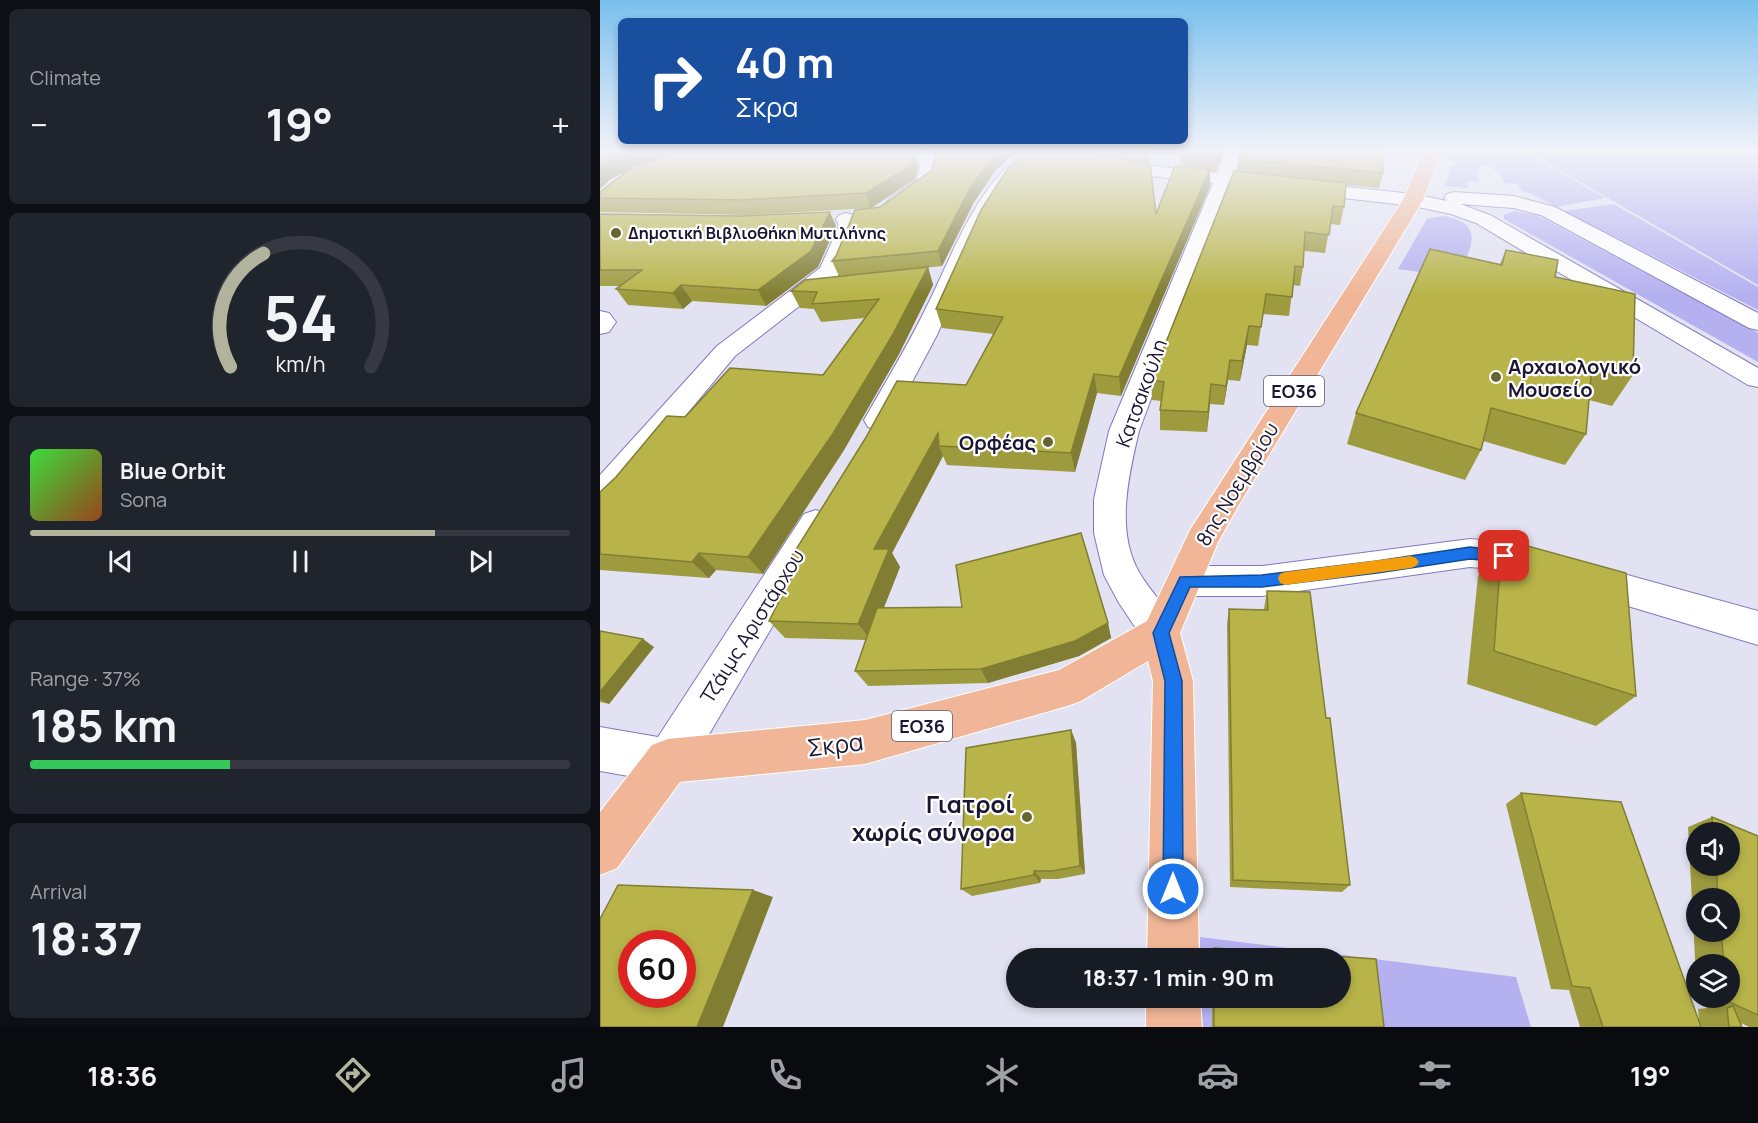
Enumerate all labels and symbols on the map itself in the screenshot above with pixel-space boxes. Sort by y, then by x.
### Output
place label: Δημοτική Βιβλιοθήκη Μυτιλήνης [628,222,886,244]
marker: Δημοτική Βιβλιοθήκη Μυτιλήνης [609,226,623,240]
street label: Κατσακούλη [1109,335,1173,451]
place label: Αρχαιολογικό Μουσείο [1508,353,1641,403]
marker: Αρχαιολογικό Μουσείο [1489,370,1503,384]
road number: ΕΟ36 [1264,376,1324,406]
street label: 8ης Νοεμβρίου [1190,417,1284,551]
place label: Ορφέας [959,429,1036,456]
marker: Ορφέας [1041,435,1055,449]
pin [1478,530,1529,581]
street label: Τζάιμς Αριστάρχου [694,544,810,708]
road number: ΕΟ36 [892,711,952,741]
street label: Σκρα [805,724,865,764]
place label: Γιατροί χωρίς σύνορα [852,787,1015,848]
marker: Γιατροί χωρίς σύνορα [1020,810,1034,824]
position arrow [1141,857,1205,921]
speed limit sign: 60 [618,930,696,1008]

